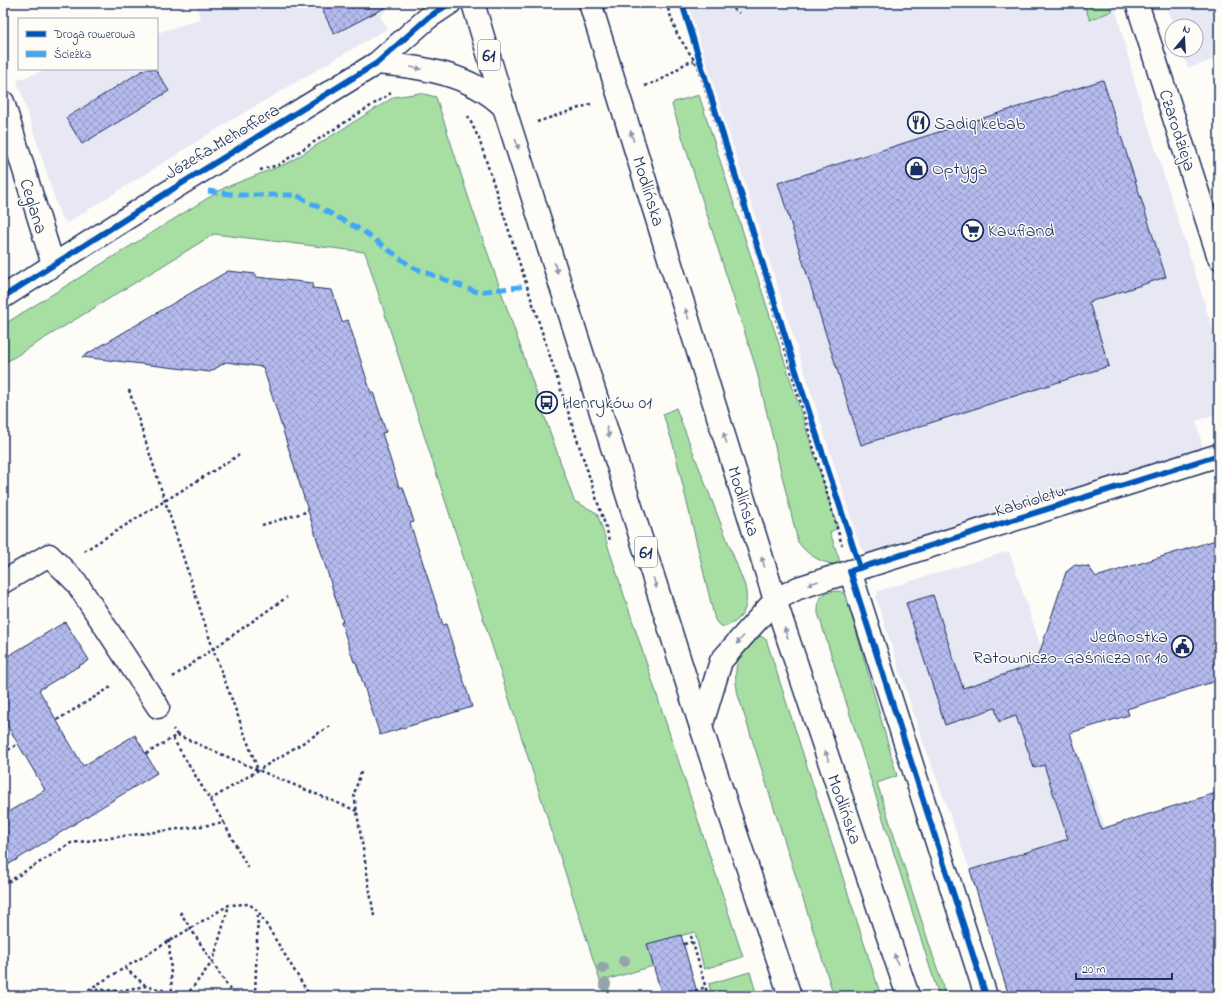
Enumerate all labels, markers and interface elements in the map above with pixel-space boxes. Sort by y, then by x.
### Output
legend [18,18,158,70]
north arrow [1164,18,1204,58]
text: N [1181,21,1193,38]
text: Droga rowerowa [53,26,135,45]
road number: 61 [478,40,500,70]
text: Ścieżka [54,46,91,64]
one-way arrow [410,65,422,71]
street label: Czarodzieja [1151,86,1201,175]
street label: Józefa Mehoffera [161,98,285,187]
restaurant icon: Sadiq kebab [906,110,932,136]
place label: Sadiq kebab [934,112,1026,138]
one-way arrow [629,130,635,142]
one-way arrow [514,138,520,150]
street label: Modlińska [624,153,670,230]
shop icon: Optyga [903,155,929,181]
place label: Optyga [932,157,988,184]
street label: Ceglana [10,176,53,238]
supermarket icon: Kaufland [959,217,985,243]
place label: Kaufland [988,219,1054,245]
one-way arrow [553,262,559,274]
one-way arrow [684,307,690,319]
bus stop icon: Henryków 01 [533,389,559,415]
place label: Henryków 01 [562,391,652,417]
one-way arrow [605,426,611,438]
one-way arrow [722,432,728,444]
street label: Modlińska [719,463,765,540]
street label: Kabrioletu [992,479,1069,525]
road number: 61 [635,537,657,567]
one-way arrow [760,556,766,568]
one-way arrow [652,577,658,589]
one-way arrow [806,581,818,587]
place label: Jednostka Ratowniczo-Gaśnicza nr 10 [973,625,1168,672]
one-way arrow [782,627,788,639]
public building icon: Jednostka Ratowniczo-Gaśnicza nr 10 [1170,633,1196,659]
one-way arrow [736,635,745,644]
one-way arrow [824,750,830,762]
street label: Modlińska [819,771,867,848]
one-way arrow [892,953,898,965]
scale bar [1076,955,1172,981]
text: 20 m [1082,961,1105,979]

